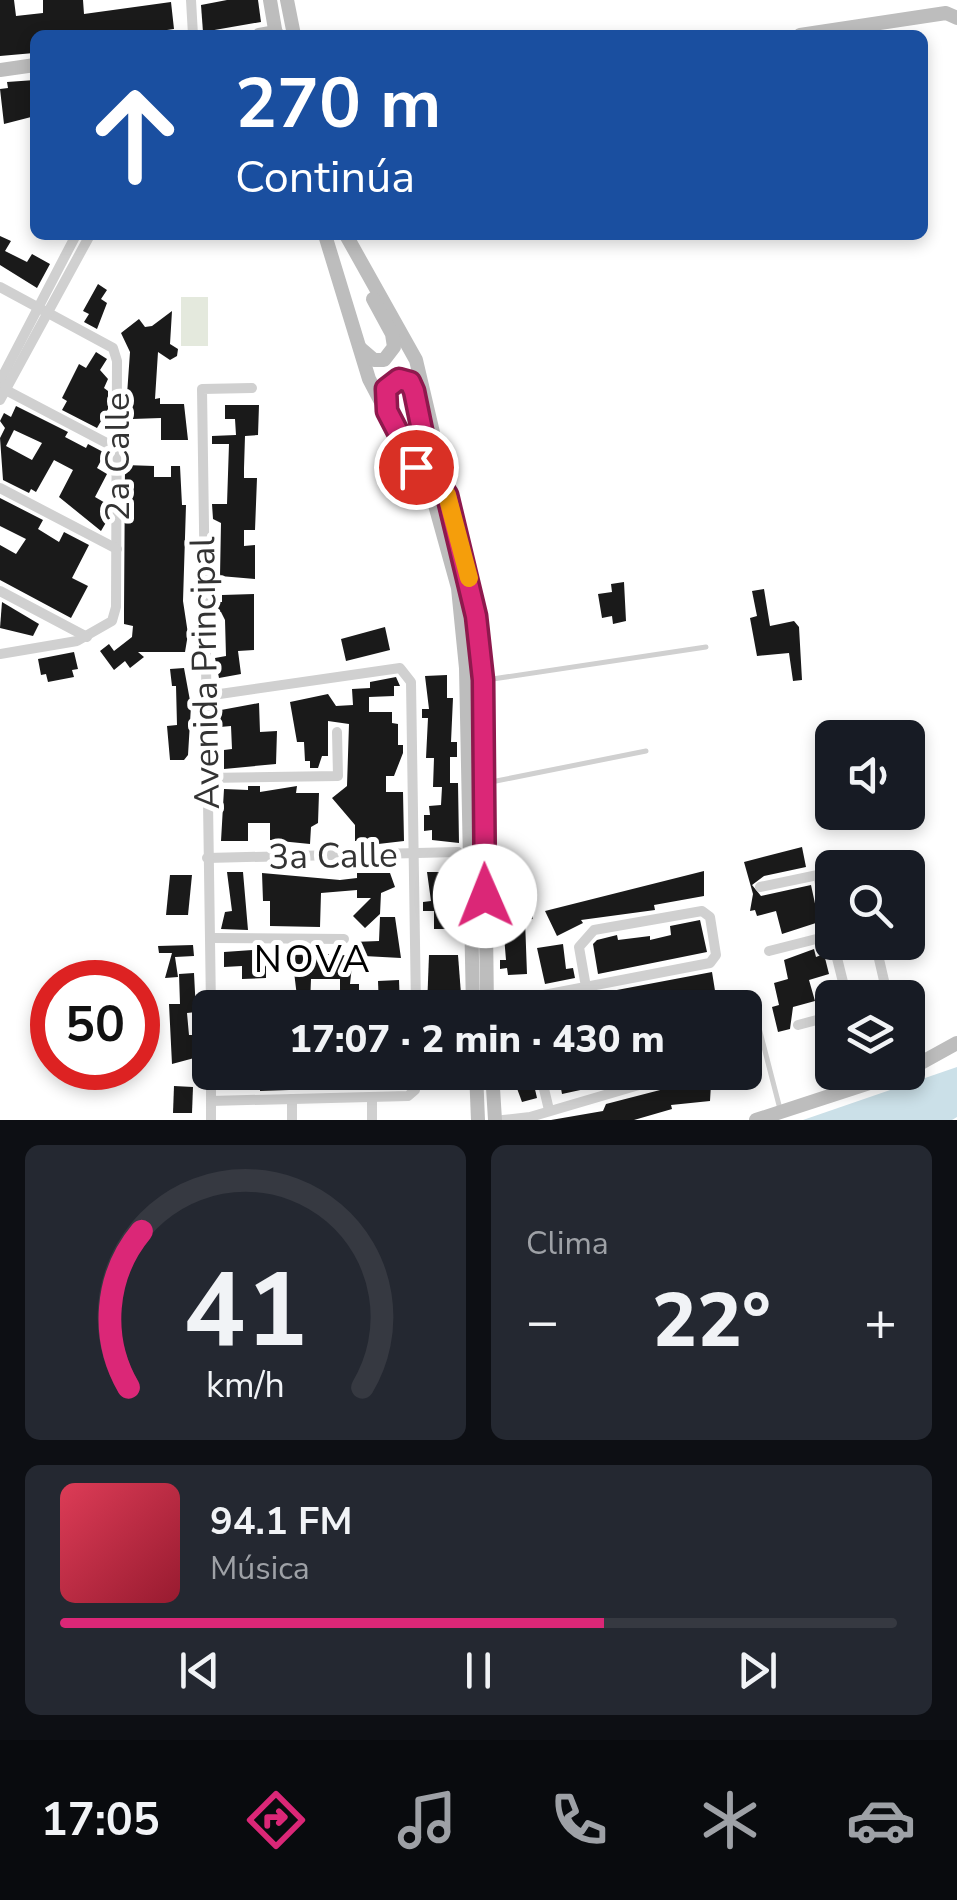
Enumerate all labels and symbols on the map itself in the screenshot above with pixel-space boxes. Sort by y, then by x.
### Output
street label: 2a Calle [94,392,141,522]
pin [374,425,459,510]
street label: Avenida Principal [179,536,231,810]
street label: 3a Calle [268,831,398,881]
position arrow [433,844,537,948]
district label: NOVA [254,934,372,985]
speed limit sign: 50 [30,960,160,1090]

